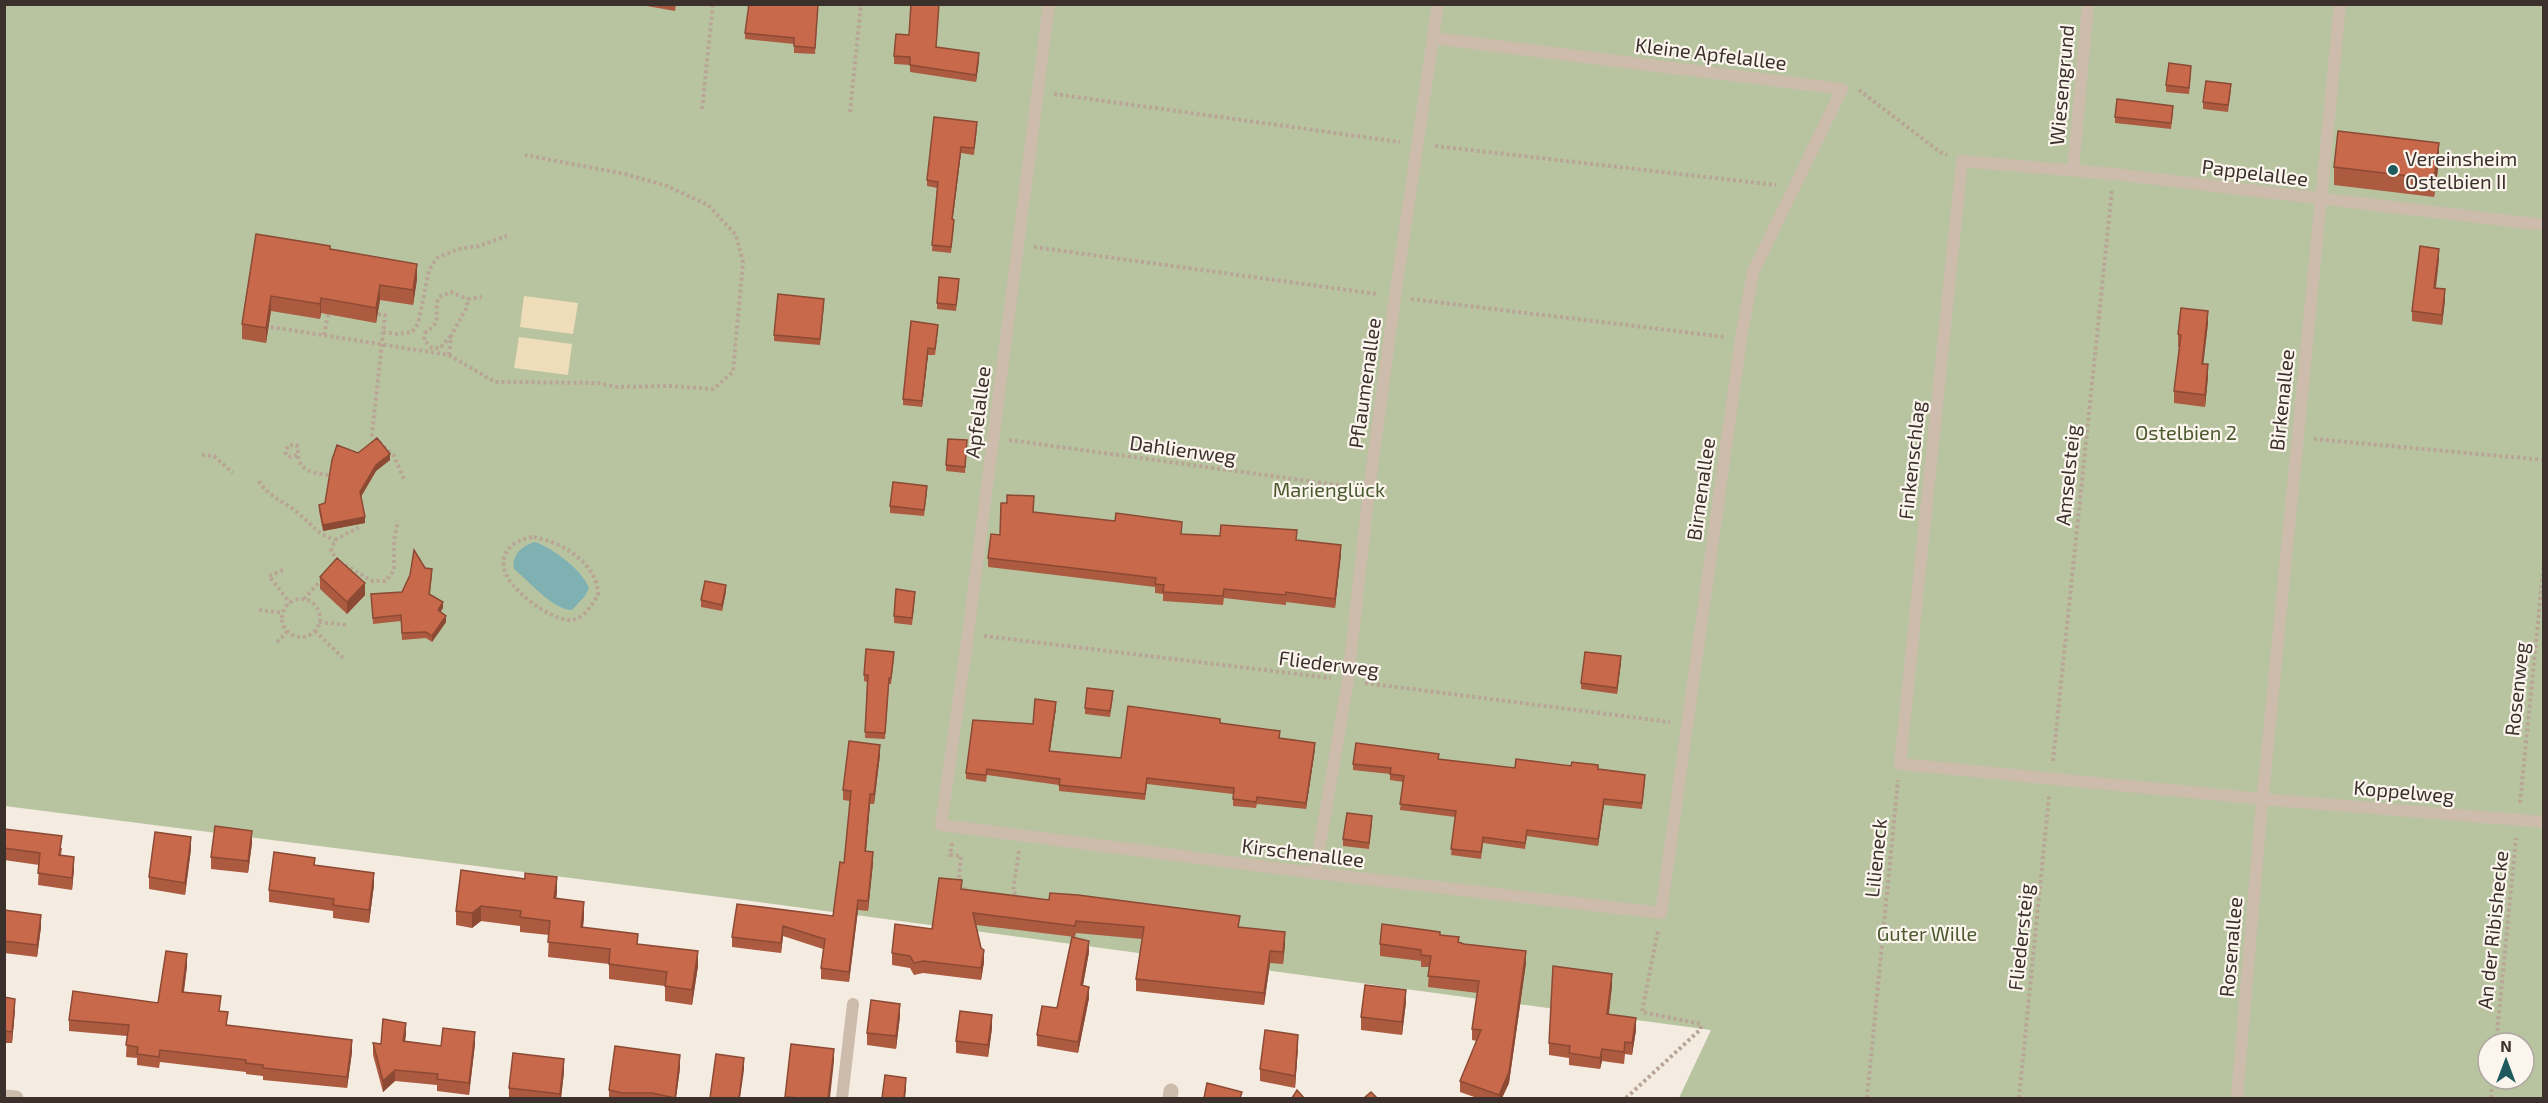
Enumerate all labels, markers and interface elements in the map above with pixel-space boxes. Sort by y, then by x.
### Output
street label: Wiesengrund [2044,24,2078,146]
street label: Kleine Apfelallee [1634,32,1788,74]
place label: Vereinsheim Ostelbien II [2405,146,2517,193]
street label: Pappelallee [2200,154,2310,190]
marker: Vereinsheim Ostelbien II [2386,163,2400,177]
street label: Pflaumenallee [1343,316,1385,450]
street label: Birkenallee [2264,348,2298,452]
street label: Apfelallee [959,365,995,459]
street label: Finkenschlag [1893,399,1929,521]
park label: Ostelbien 2 [2135,420,2237,444]
street label: Amselsteig [2050,423,2084,527]
street label: Dahlienweg [1128,430,1238,468]
street label: Birnenallee [1681,436,1719,542]
park label: Marienglück [1273,477,1385,501]
street label: Rosenweg [2499,641,2533,737]
street label: Fliederweg [1277,645,1381,681]
street label: Koppelweg [2353,775,2455,807]
street label: Lilieneck [1859,817,1891,899]
street label: Kirschenallee [1240,833,1366,871]
street label: An der Ribishecke [2472,849,2512,1011]
street label: Fliedersteig [2002,882,2038,992]
street label: Rosenallee [2214,896,2246,998]
park label: Guter Wille [1877,921,1977,945]
north arrow [2476,1031,2536,1091]
text: N [2500,1036,2512,1055]

